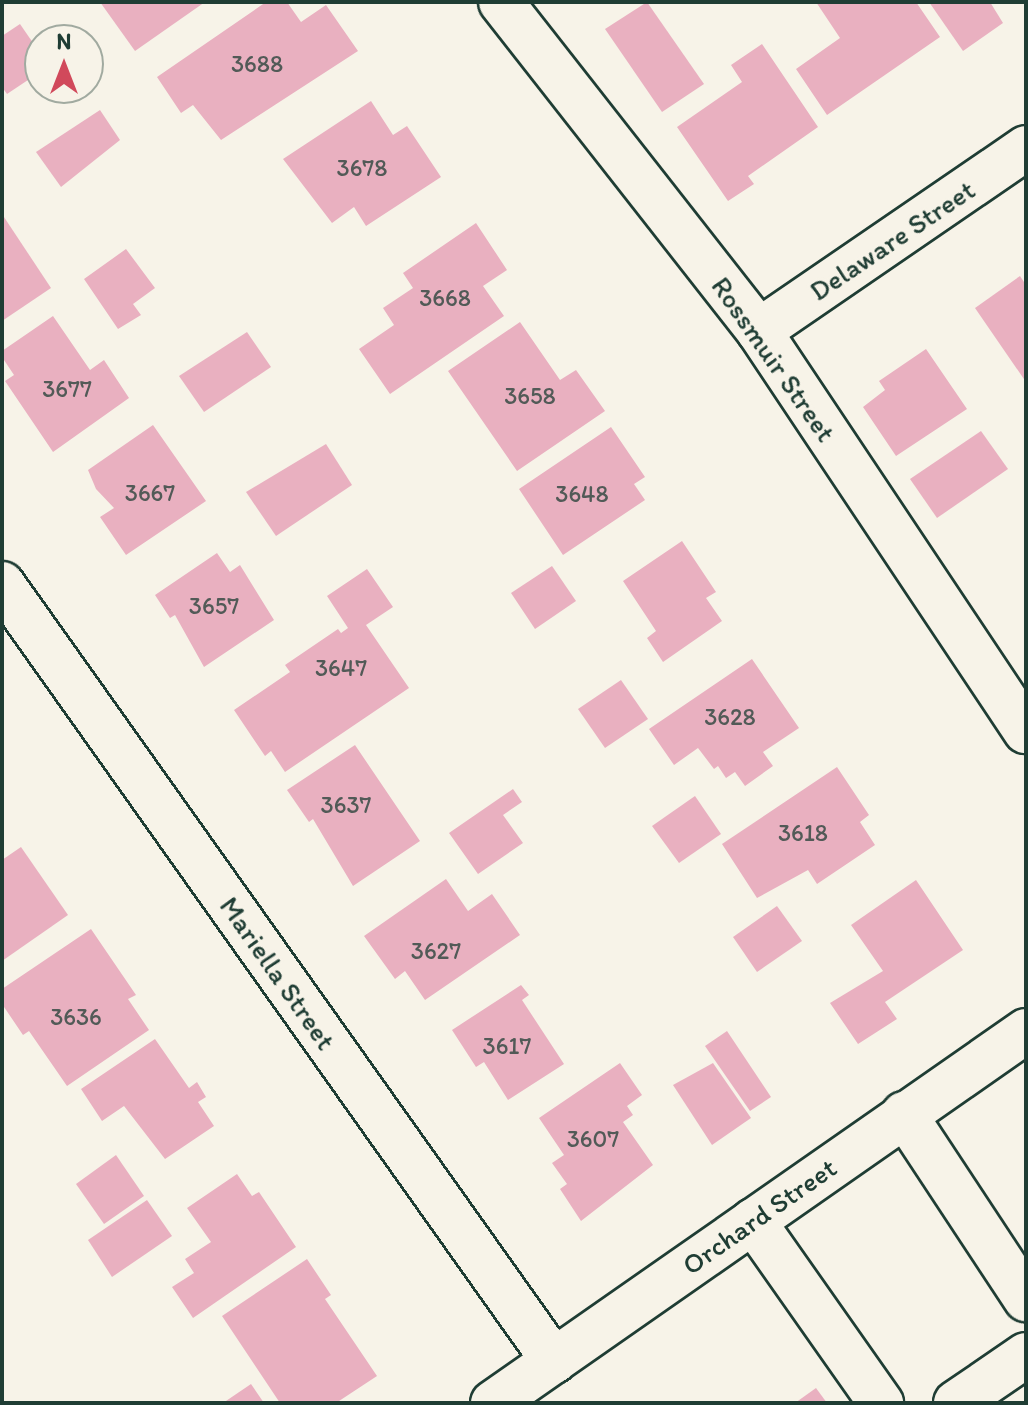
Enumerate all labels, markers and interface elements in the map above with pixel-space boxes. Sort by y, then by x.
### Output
north arrow [24,24,104,104]
text: N [57,28,71,55]
house number: 3688 [231,50,283,78]
house number: 3678 [337,154,387,182]
street label: Delaware Street [803,172,981,308]
street label: Rossmuir Street [705,270,843,448]
house number: 3668 [419,284,471,312]
house number: 3677 [42,375,92,403]
house number: 3658 [504,382,556,410]
house number: 3667 [125,479,175,507]
house number: 3648 [555,480,609,508]
house number: 3657 [189,592,239,620]
house number: 3647 [315,654,367,682]
house number: 3628 [704,703,756,731]
house number: 3637 [321,791,371,819]
house number: 3618 [778,819,828,847]
street label: Mariella Street [213,890,343,1056]
house number: 3627 [411,937,461,965]
house number: 3636 [50,1003,102,1031]
house number: 3617 [483,1032,531,1060]
house number: 3607 [567,1125,619,1153]
street label: Orchard Street [676,1151,842,1281]

